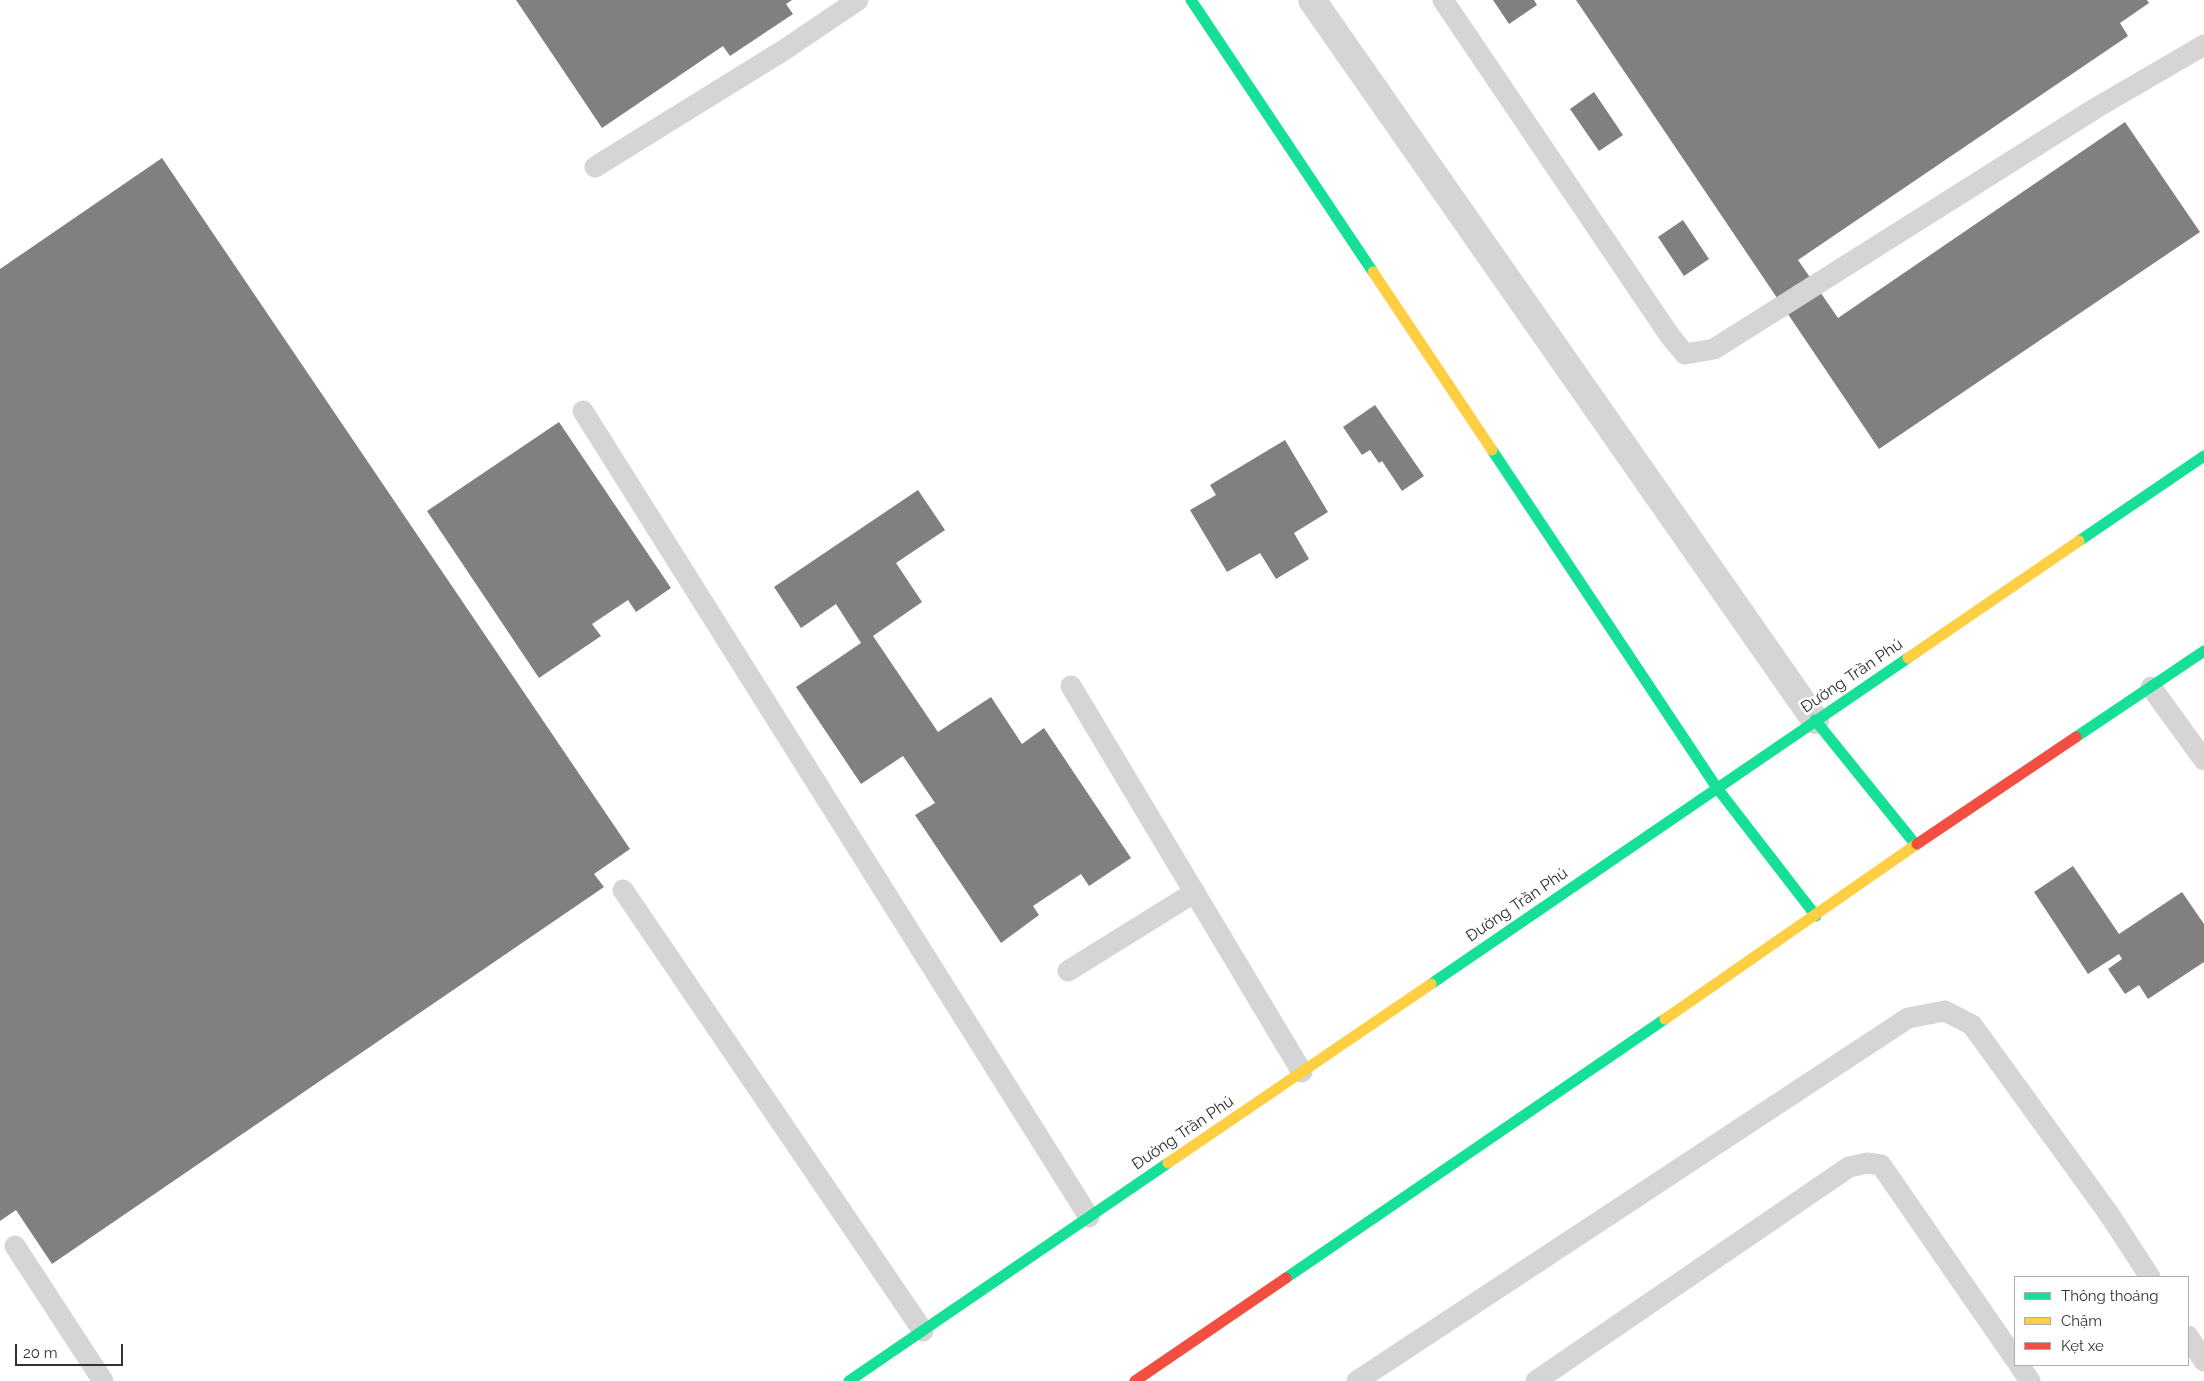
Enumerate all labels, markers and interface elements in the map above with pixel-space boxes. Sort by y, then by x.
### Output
street label: Đường Trần Phú [1797,635,1907,717]
street label: Đường Trần Phú [1462,864,1572,946]
street label: Đường Trần Phú [1128,1092,1238,1174]
legend [2014,1276,2189,1366]
text: Thông thoáng [2061,1287,2159,1305]
text: Chậm [2061,1312,2102,1330]
scale bar [18,1334,125,1366]
text: Kẹt xe [2061,1337,2104,1355]
text: 20 m [23,1344,58,1362]

